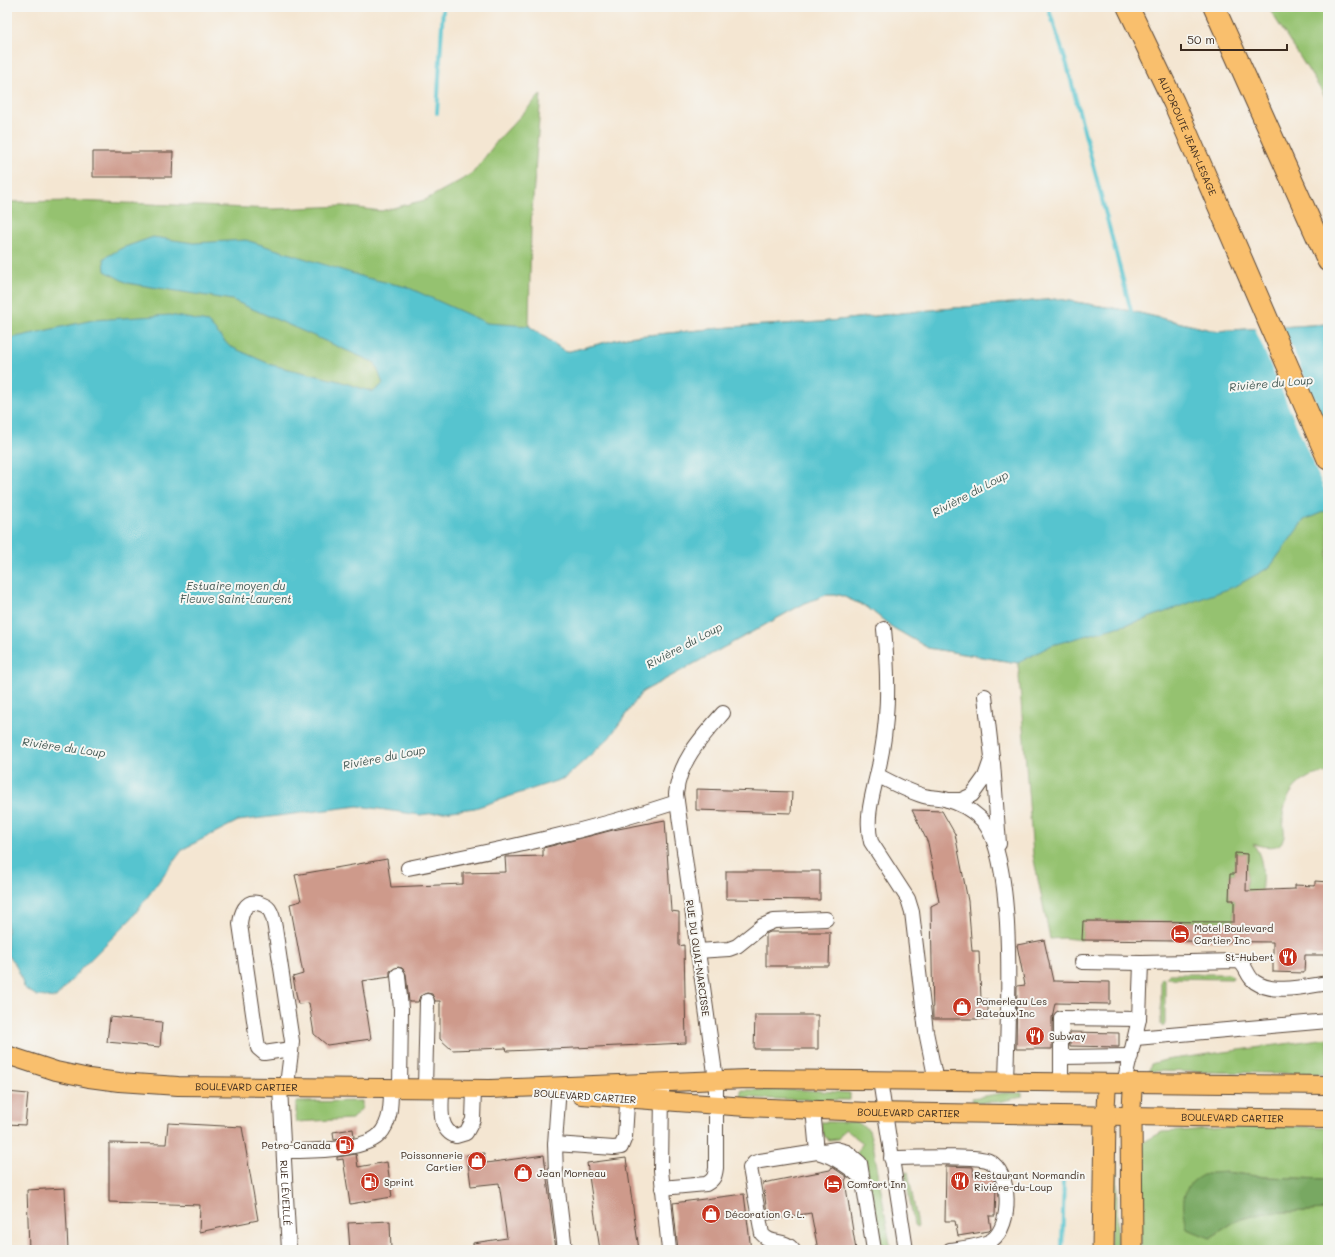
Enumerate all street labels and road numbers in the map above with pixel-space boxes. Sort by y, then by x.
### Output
street label: AUTOROUTE JEAN-LESAGE [1155,74,1220,198]
street label: RUE DU QUAI-NARCISSE [683,899,713,1018]
street label: BOULEVARD CARTIER [195,1079,298,1094]
street label: BOULEVARD CARTIER [533,1085,637,1107]
street label: BOULEVARD CARTIER [857,1105,960,1120]
street label: BOULEVARD CARTIER [1181,1110,1284,1125]
street label: RUE LÉVEILLÉ [277,1160,295,1226]

